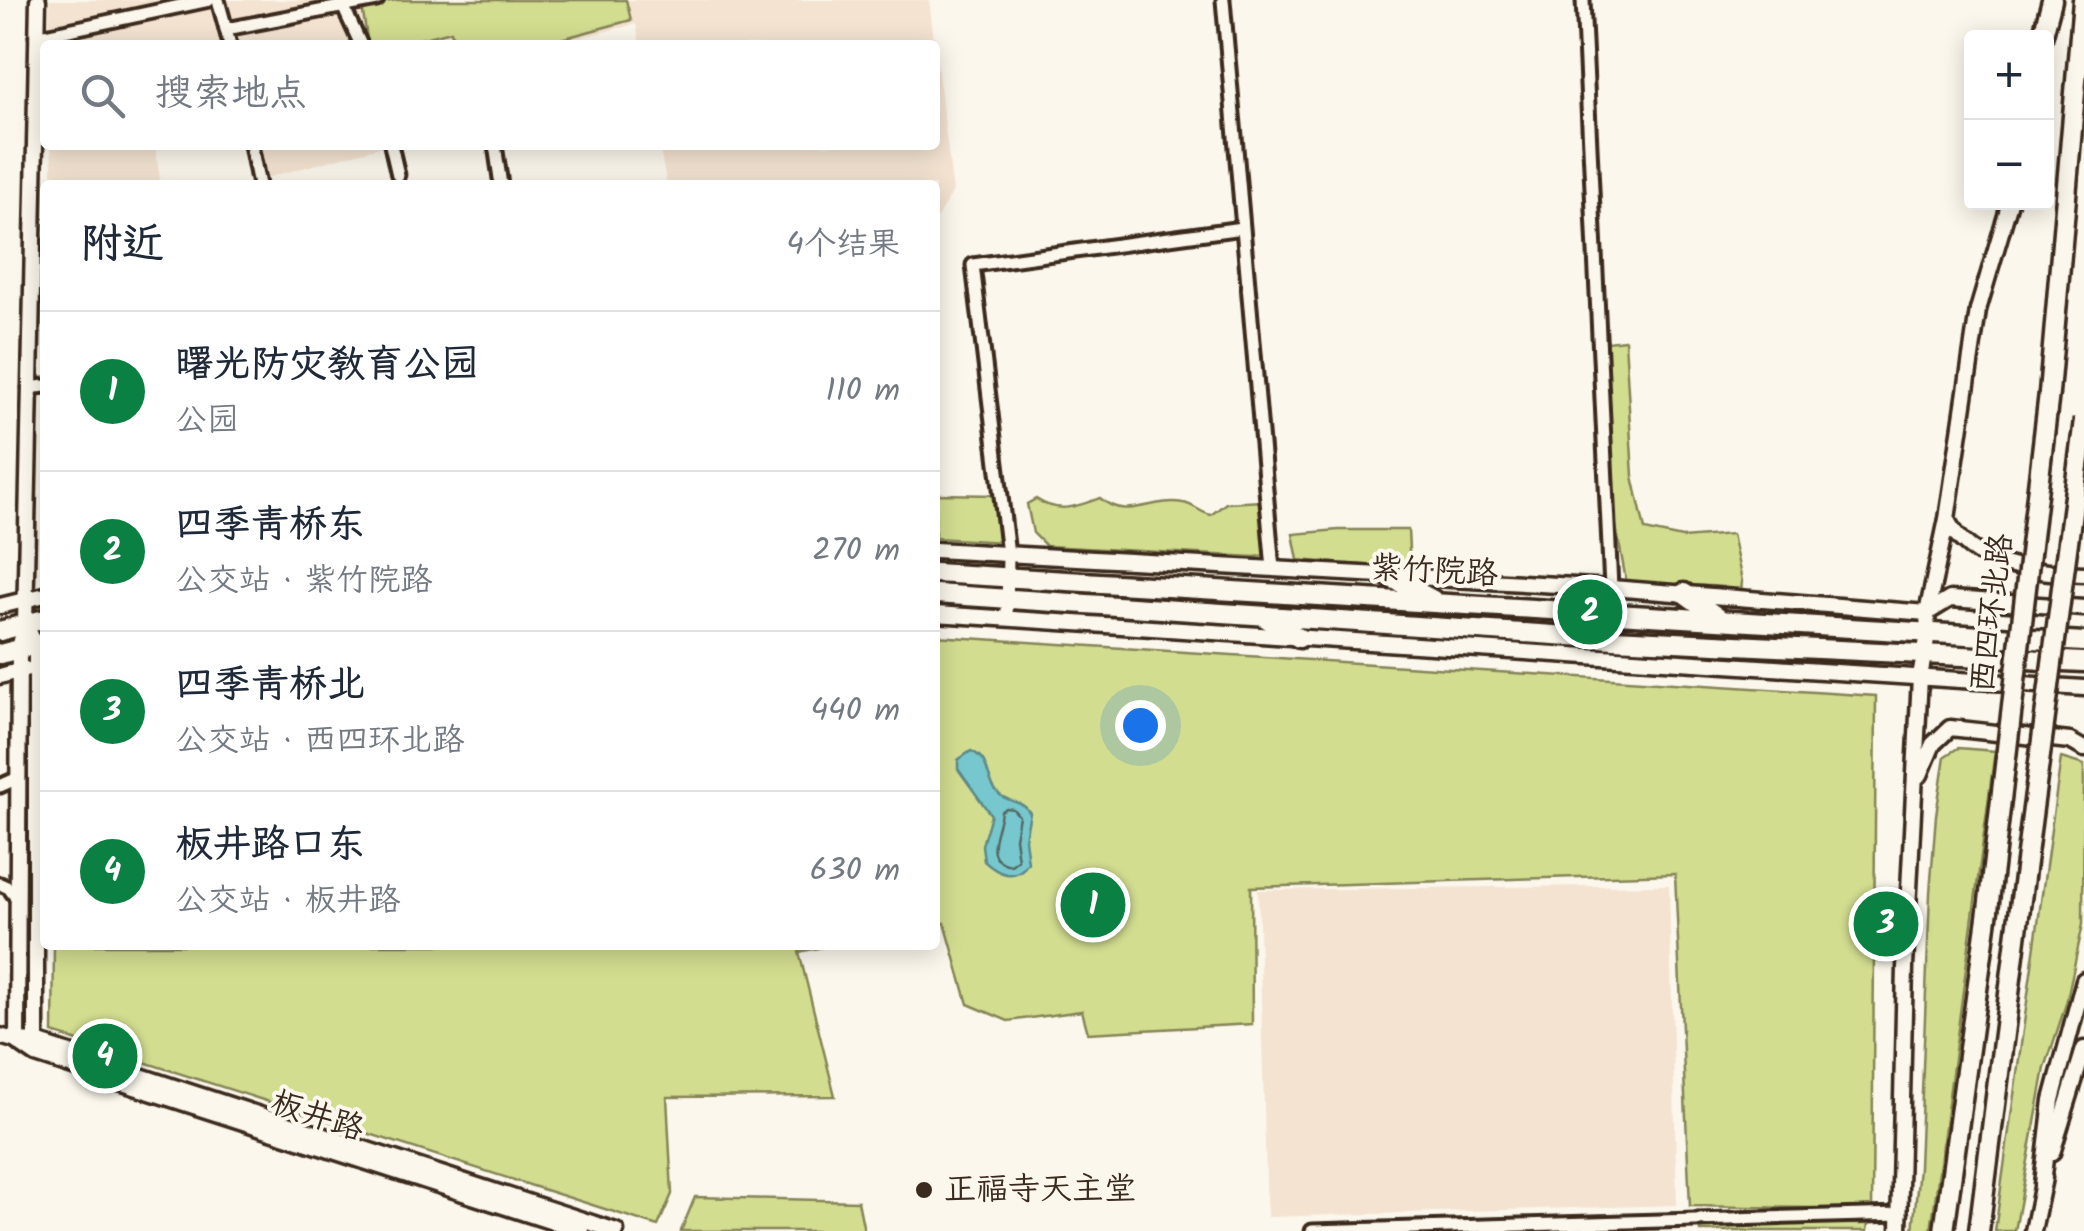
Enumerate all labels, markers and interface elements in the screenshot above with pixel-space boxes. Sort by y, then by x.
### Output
map controls [1964,30,2054,210]
button: + [1964,30,2054,120]
search box [40,40,940,150]
text: 搜索地点 [155,65,307,125]
icon: search [75,68,130,123]
button: − [1964,120,2054,210]
text: 附近 [80,212,164,279]
text: 4个结果 [786,220,900,271]
text: 曙光防灾教育公园 [175,336,479,396]
text: 1 [108,366,117,417]
text: 110 m [826,366,900,417]
text: 公园 [175,396,239,447]
text: 四季青桥东 [175,496,365,556]
text: 2 [103,526,122,577]
text: 270 m [812,526,900,577]
street label: 西四环北路 [1958,530,2028,696]
street label: 紫竹院路 [1369,543,1499,601]
text: 公交站 · 紫竹院路 [175,556,432,607]
pin: 2 [1558,574,1622,650]
text: 四季青桥北 [175,656,365,716]
text: 3 [104,686,121,737]
text: 440 m [810,686,900,737]
your location [1115,700,1166,751]
text: 公交站 · 西四环北路 [175,716,464,767]
text: 板井路口东 [175,816,365,876]
text: 4 [104,846,121,897]
text: 630 m [810,846,900,897]
pin: 1 [1060,868,1126,942]
text: 公交站 · 板井路 [175,876,400,927]
pin: 3 [1854,886,1918,962]
pin: 4 [72,1018,138,1094]
street label: 板井路 [263,1078,371,1156]
place label: 正福寺天主堂 [944,1165,1136,1216]
marker: 正福寺天主堂 [913,1179,935,1201]

